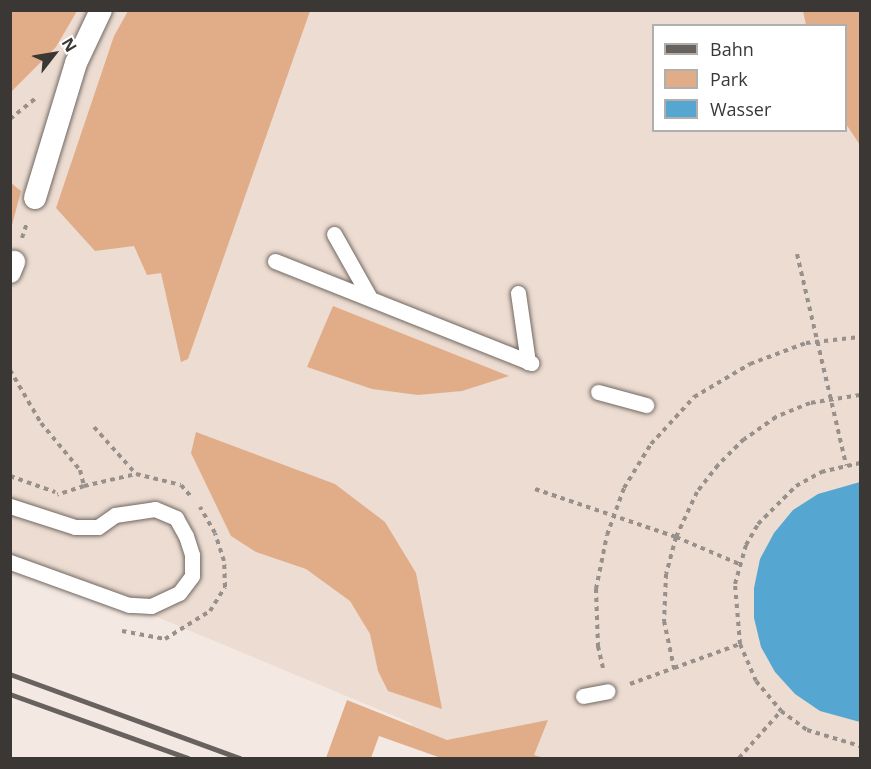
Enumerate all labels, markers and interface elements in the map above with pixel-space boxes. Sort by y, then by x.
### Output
north arrow [24,24,84,84]
legend [652,24,847,132]
text: N [57,33,82,56]
text: Bahn [710,37,754,61]
text: Park [710,67,748,91]
text: Wasser [710,97,771,121]

